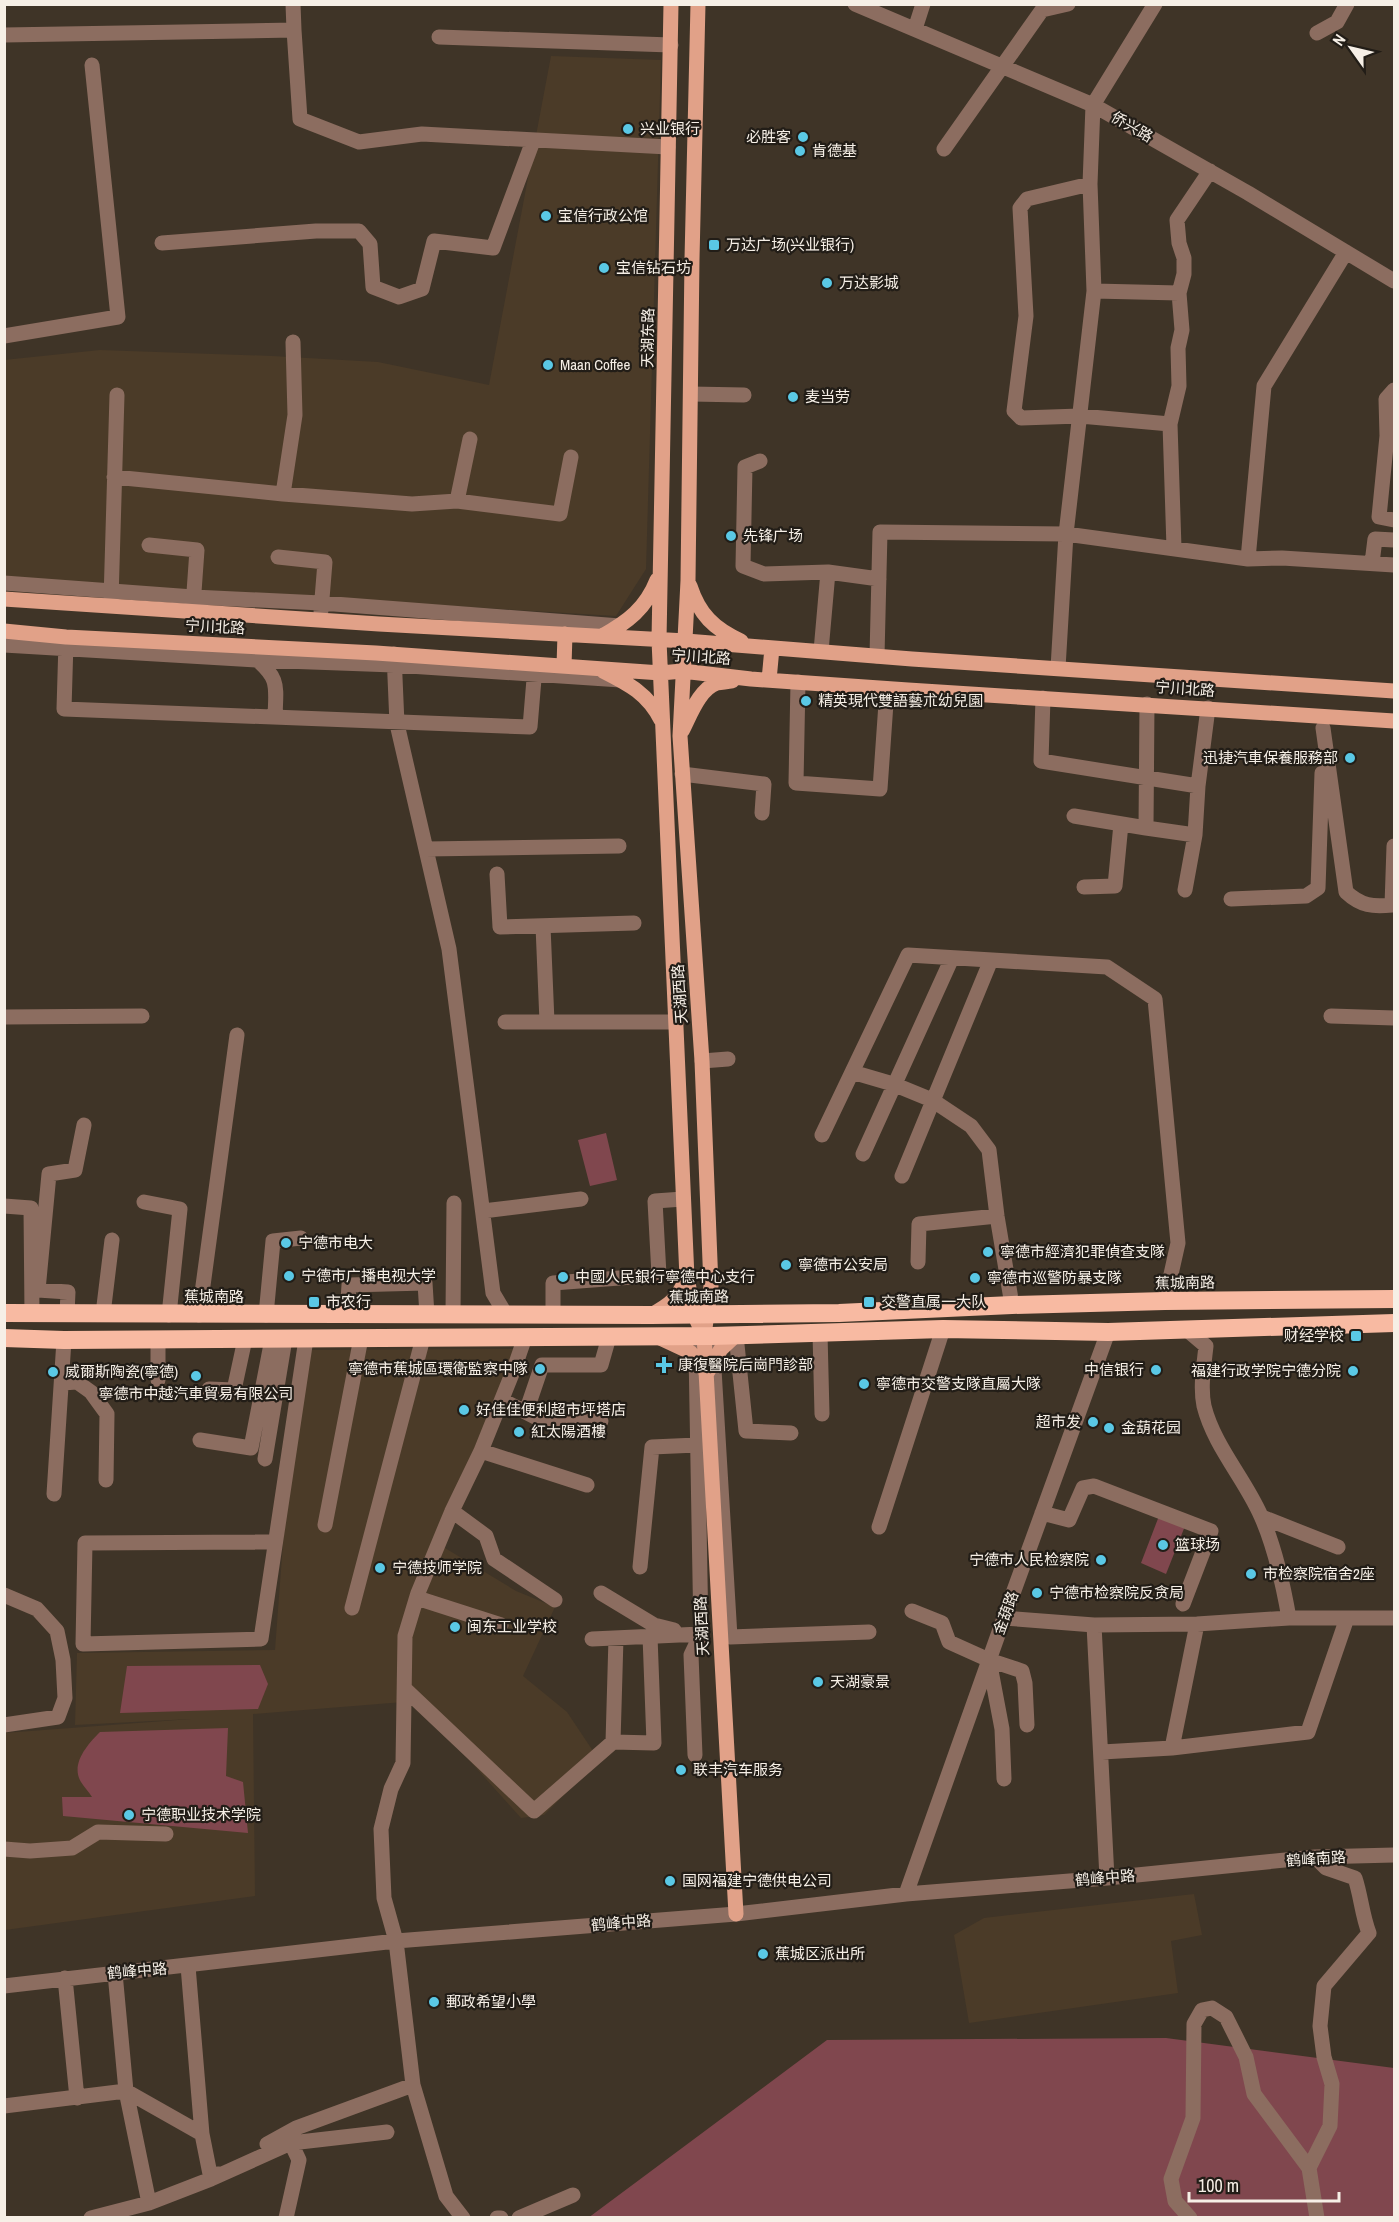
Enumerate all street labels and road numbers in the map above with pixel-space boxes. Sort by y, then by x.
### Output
street label: 侨兴路 [1108,106,1157,147]
street label: 天湖东路 [636,308,659,368]
street label: 宁川北路 [185,614,246,639]
street label: 宁川北路 [670,644,732,669]
street label: 宁川北路 [1154,676,1216,701]
street label: 天湖西路 [667,963,692,1025]
street label: 蕉城南路 [1155,1271,1215,1294]
street label: 蕉城南路 [669,1285,729,1308]
street label: 蕉城南路 [184,1286,244,1307]
street label: 金葫路 [988,1588,1023,1638]
street label: 天湖西路 [689,1596,714,1657]
street label: 鹤峰南路 [1285,1846,1347,1871]
street label: 鹤峰中路 [1074,1864,1136,1891]
street label: 鹤峰中路 [590,1909,652,1936]
street label: 鹤峰中路 [106,1957,168,1984]

